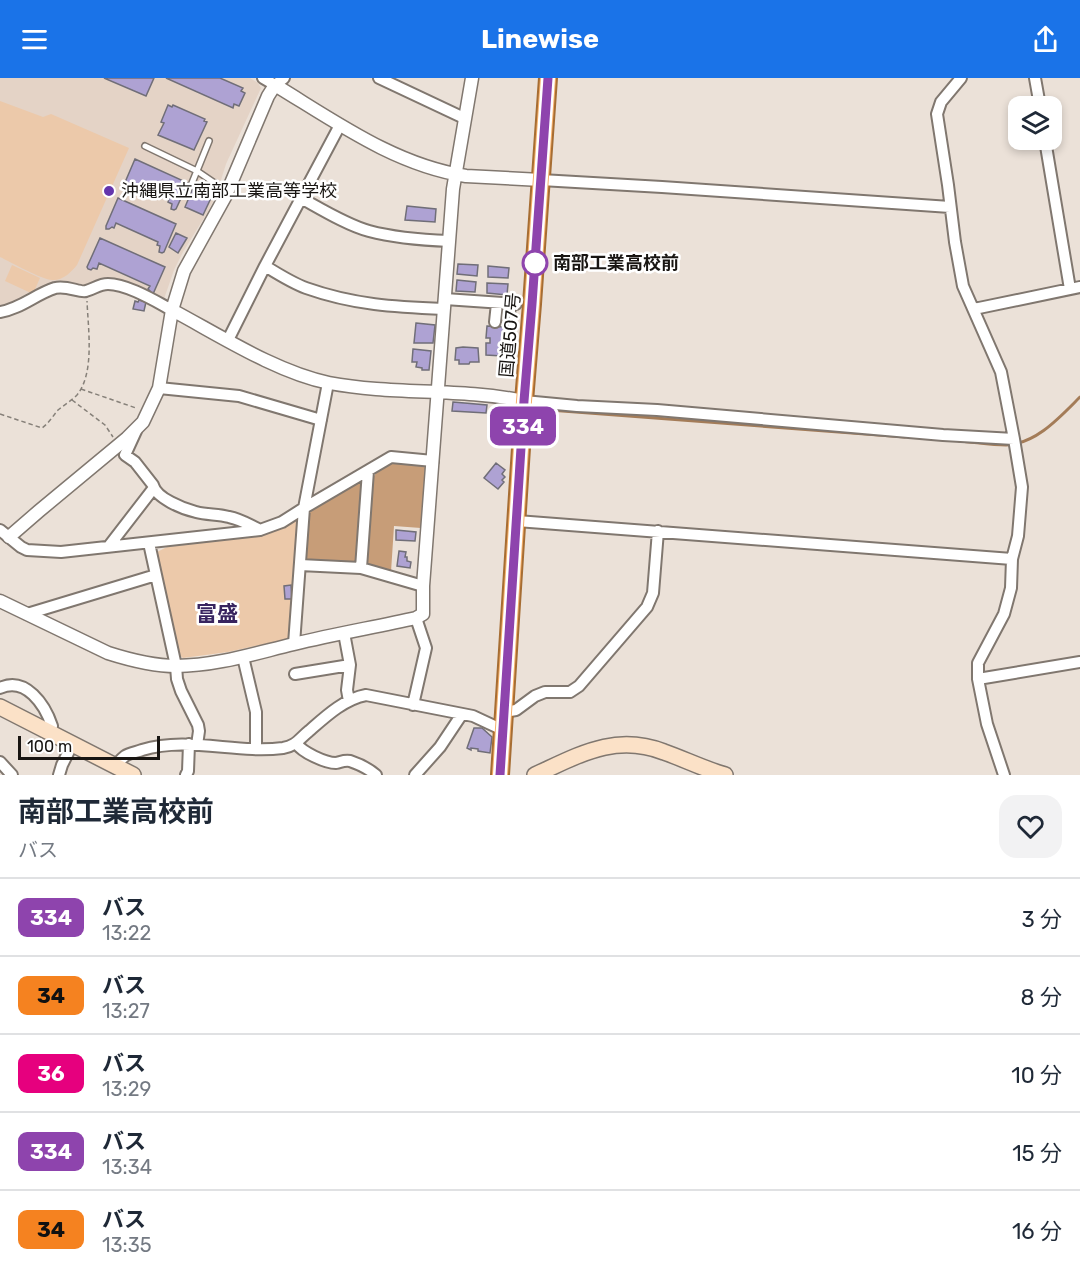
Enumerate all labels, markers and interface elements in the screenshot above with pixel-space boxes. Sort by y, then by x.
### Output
icon: menu [18,23,51,56]
text: Linewise [481,23,599,55]
icon: share [1029,23,1062,56]
map controls [1008,96,1062,150]
button: layers [1008,96,1062,150]
place label: 沖縄県立南部工業高等学校 [121,180,337,202]
marker: 沖縄県立南部工業高等学校 [102,184,116,198]
marker: 南部工業高校前 [522,250,548,276]
place label: 南部工業高校前 [553,252,679,274]
street label: 国道507号 [495,292,525,378]
line badge: 334 [488,406,558,446]
text: 334 [502,414,544,439]
district label: 富盛 [196,601,238,626]
scale bar [18,733,160,760]
text: 100 m [27,737,72,756]
text: 南部工業高校前 [18,795,214,828]
button: heart [999,795,1062,858]
text: バス [18,838,58,862]
text: バス [102,894,146,921]
text: 334 [30,905,72,930]
text: 3 分 [1021,906,1062,933]
text: 13:22 [102,921,151,945]
text: バス [102,972,146,999]
text: 34 [37,983,65,1008]
text: 8 分 [1021,984,1062,1011]
text: 13:27 [102,999,150,1023]
text: バス [102,1050,146,1077]
text: 36 [37,1061,65,1086]
text: 10 分 [1011,1062,1062,1089]
text: 13:29 [102,1077,151,1101]
text: バス [102,1128,146,1155]
text: 334 [30,1139,72,1164]
text: 15 分 [1012,1140,1062,1167]
text: 13:34 [102,1155,152,1179]
text: バス [102,1206,146,1233]
text: 34 [37,1217,65,1242]
text: 16 分 [1012,1218,1062,1245]
text: 13:35 [102,1233,152,1257]

